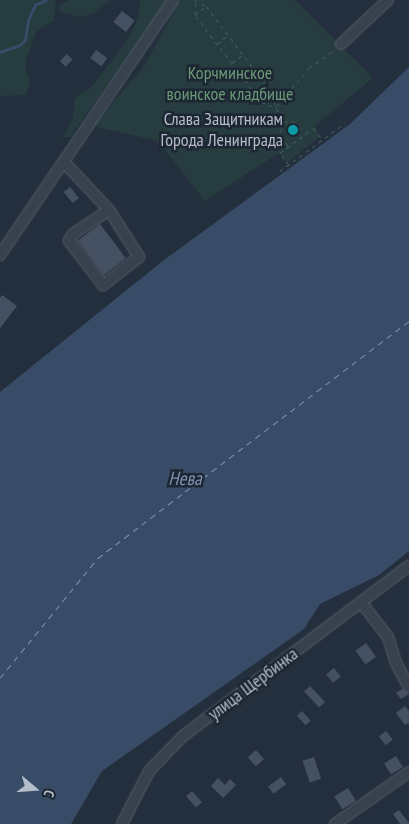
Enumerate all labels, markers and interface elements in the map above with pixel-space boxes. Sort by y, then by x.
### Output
park label: Корчминское воинское кладбище [167,63,293,106]
place label: Слава Защитникам Города Ленинграда [160,109,283,152]
marker: Слава Защитникам Города Ленинграда [287,124,299,136]
water label: Нева [168,468,202,490]
street label: улица Щербинка [204,643,302,725]
north arrow [10,764,60,814]
text: С [40,788,59,799]

